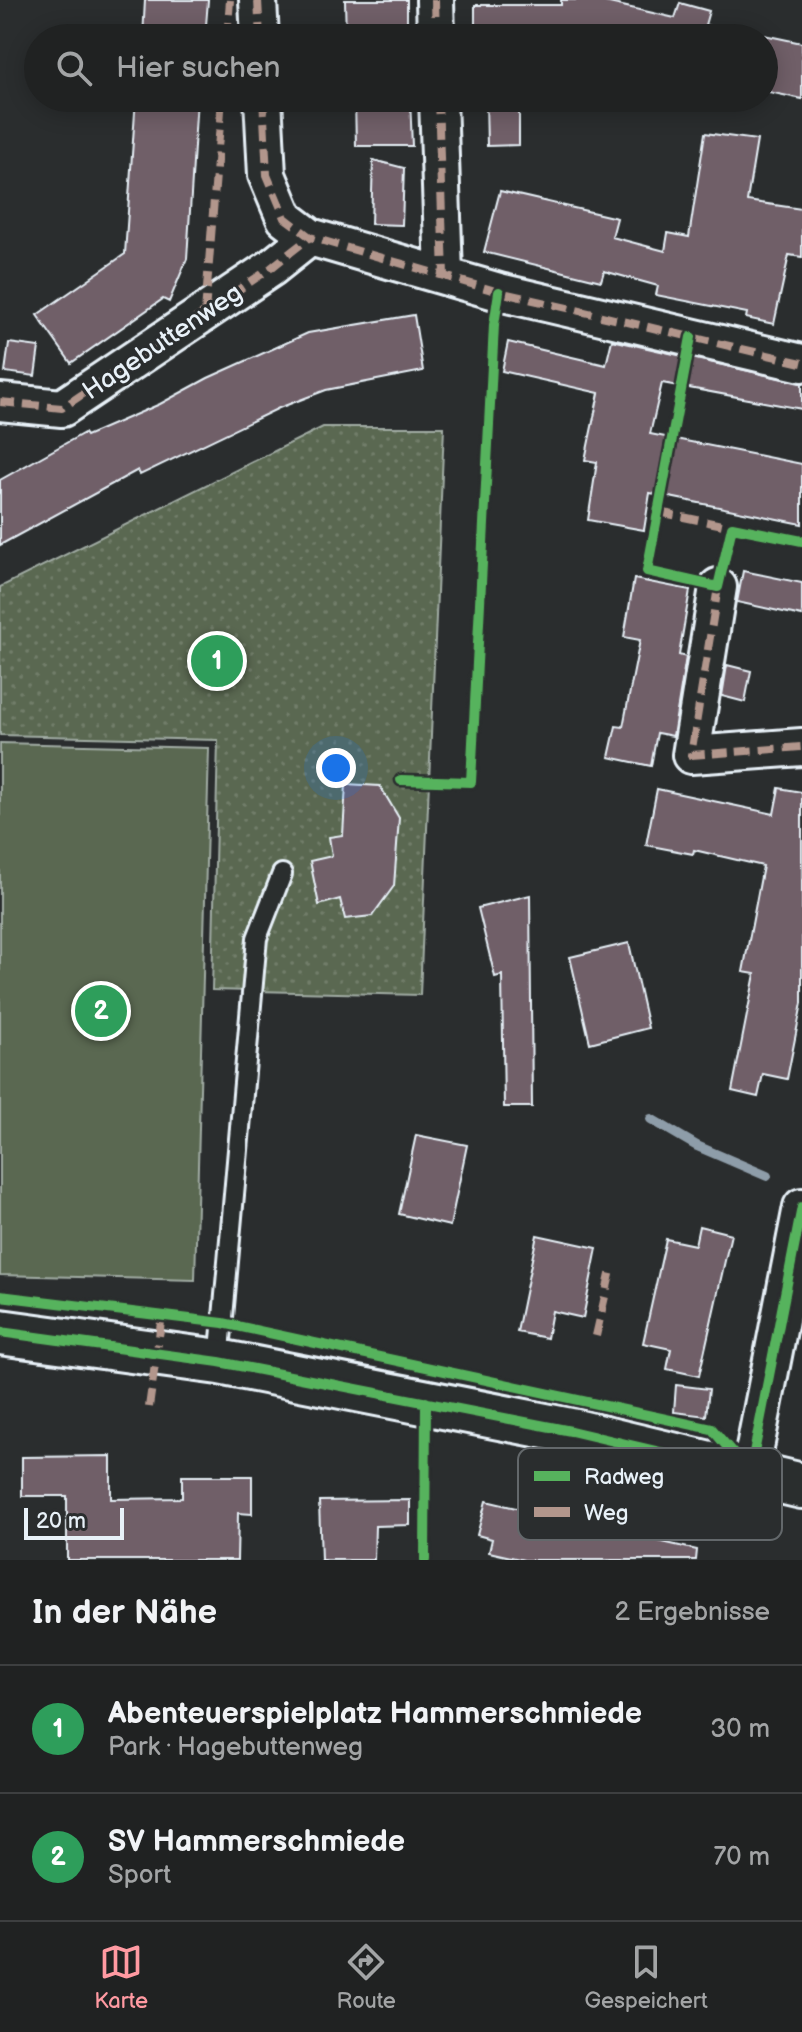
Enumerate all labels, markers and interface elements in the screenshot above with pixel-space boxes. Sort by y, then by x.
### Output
search box [24,24,778,112]
icon: search [52,46,96,90]
text: Hier suchen [116,50,281,86]
street label: Hagebuttenweg [77,277,249,407]
pin: 1 [191,631,243,691]
your location [316,748,356,788]
pin: 2 [75,981,127,1041]
legend [518,1448,782,1540]
text: Radweg [584,1464,664,1491]
text: Weg [584,1500,629,1527]
scale bar [24,1504,124,1540]
text: 20 m [36,1508,86,1535]
text: In der Nähe [32,1592,217,1633]
text: 2 Ergebnisse [615,1597,770,1628]
text: Abenteuerspielplatz Hammerschmiede [108,1696,642,1732]
text: 1 [53,1714,63,1745]
text: 30 m [710,1714,770,1745]
text: Park · Hagebuttenweg [108,1732,363,1763]
text: SV Hammerschmiede [108,1824,405,1860]
text: 2 [50,1842,66,1873]
text: 70 m [713,1842,770,1873]
text: Sport [108,1860,171,1891]
tab: Karte [94,1940,148,2015]
tab: Route [337,1940,396,2015]
tab: Gespeichert [584,1940,708,2015]

